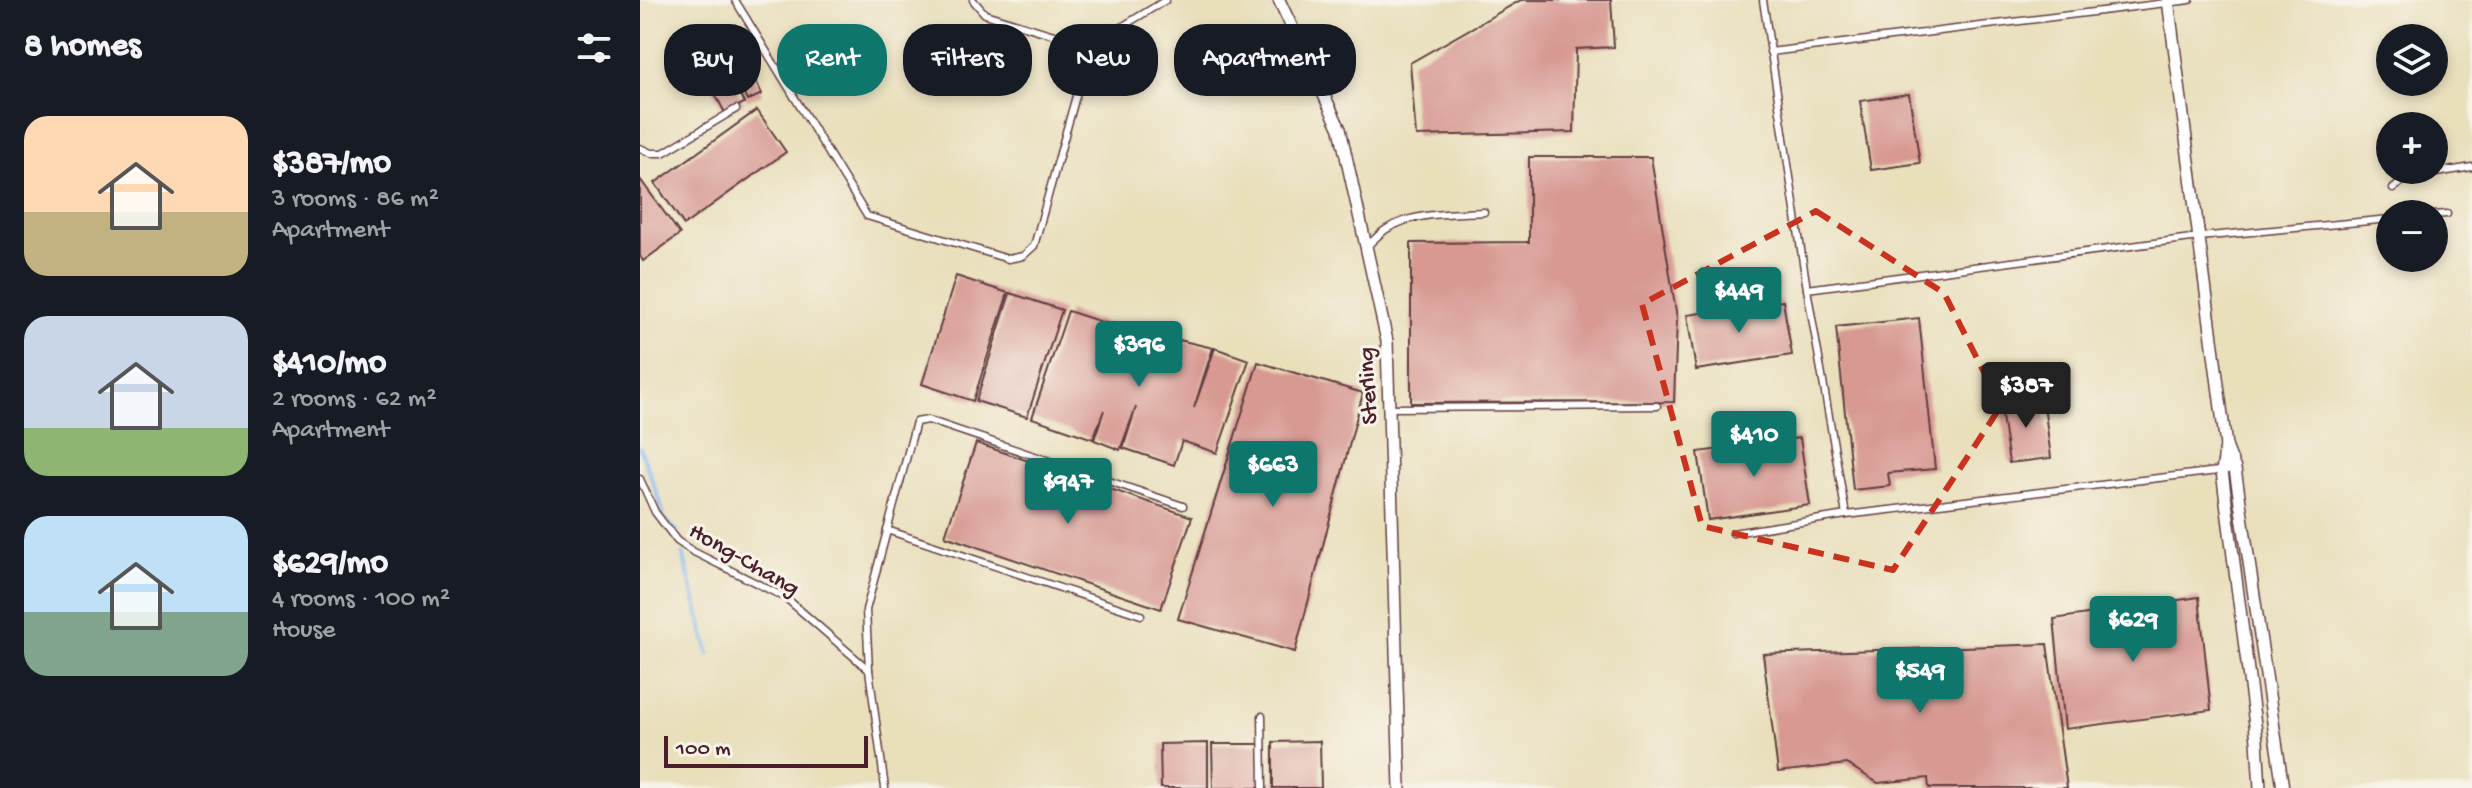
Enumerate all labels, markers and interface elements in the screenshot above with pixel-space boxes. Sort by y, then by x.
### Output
chip: Buy [664,24,761,96]
chip: Rent [777,24,887,96]
chip: Filters [903,24,1032,96]
chip: New [1048,24,1158,96]
chip: Apartment [1174,24,1356,96]
map controls [2376,24,2448,272]
button: layers [2376,24,2448,96]
icon: filters [572,26,616,70]
text: 8 homes [24,28,141,68]
button: + [2376,112,2448,184]
text: $387/mo [272,145,391,185]
icon: home [88,148,184,244]
text: 3 rooms · 86 m² [272,185,439,216]
button: − [2376,200,2448,272]
text: Apartment [272,216,389,247]
pin: $449 [1692,267,1786,335]
text: $449 [1714,277,1764,308]
pin: $396 [1092,321,1186,389]
text: $396 [1113,331,1165,362]
text: $410/mo [272,345,386,385]
street label: Sterling [1353,346,1386,425]
icon: home [88,348,184,444]
pin: $387 [1979,362,2073,430]
text: $387 [2000,372,2052,403]
text: 2 rooms · 62 m² [272,385,436,416]
pin: $410 [1707,411,1801,479]
text: Apartment [272,416,389,447]
text: $410 [1729,421,1779,452]
pin: $663 [1226,441,1320,509]
text: $663 [1247,451,1299,482]
pin: $947 [1021,458,1115,526]
text: $947 [1043,468,1093,499]
street label: Hong-Chang [683,518,804,604]
text: $629/mo [272,545,388,585]
icon: home [88,548,184,644]
text: 4 rooms · 100 m² [272,585,450,616]
pin: $629 [2086,596,2180,664]
text: $629 [2108,606,2158,637]
text: House [272,616,336,647]
pin: $549 [1873,647,1967,715]
text: $549 [1895,657,1945,688]
scale bar [664,732,868,768]
text: 100 m [676,737,731,763]

